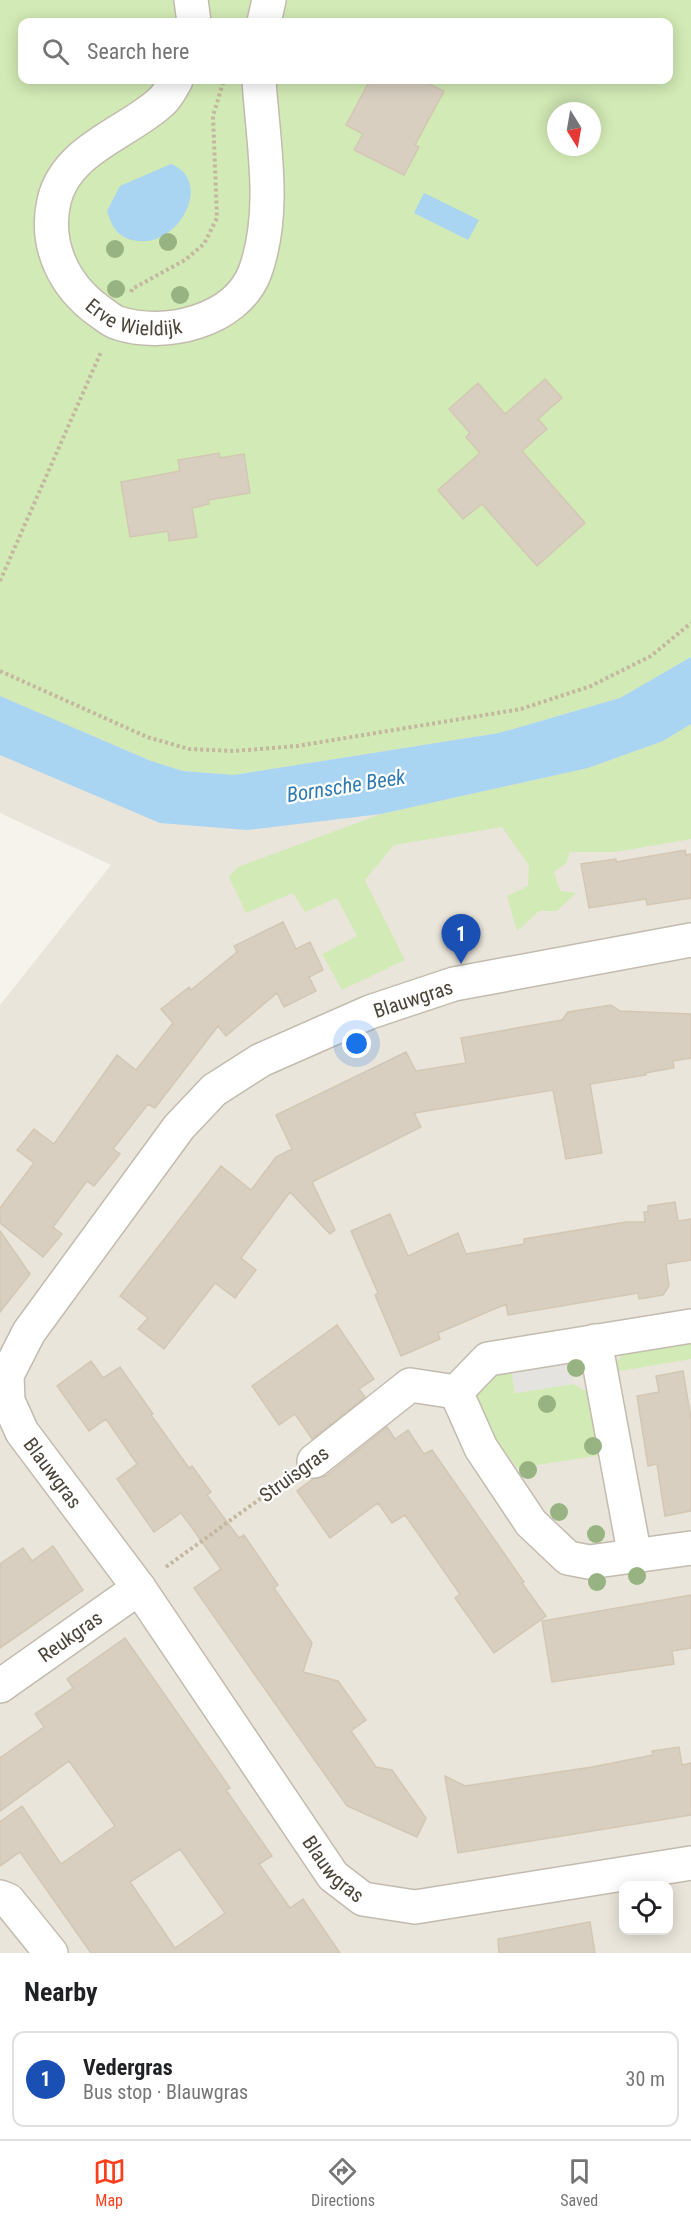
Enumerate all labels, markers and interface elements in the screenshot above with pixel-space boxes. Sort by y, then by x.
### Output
search box [18,18,673,84]
icon: search [39,35,72,68]
text: Search here [87,39,189,64]
north arrow [547,102,601,156]
street label: Erve Wieldijk [81,293,184,340]
water label: Bornsche Beek [285,765,408,807]
pin: 1 [442,914,480,964]
street label: Blauwgras [370,975,456,1023]
your location [342,1029,371,1058]
street label: Blauwgras [19,1433,87,1513]
street label: Struisgras [255,1441,333,1507]
street label: Reukgras [34,1606,107,1667]
street label: Blauwgras [297,1831,369,1907]
map controls [619,1881,673,1935]
button: locate [619,1881,673,1935]
text: Nearby [24,1977,98,2007]
text: Vedergras [83,2055,173,2080]
text: 1 [40,2067,51,2091]
text: 30 m [626,2067,665,2091]
text: Bus stop · Blauwgras [83,2080,248,2104]
tab: Map [93,2155,126,2210]
tab: Directions [311,2155,375,2210]
tab: Saved [560,2155,598,2210]

